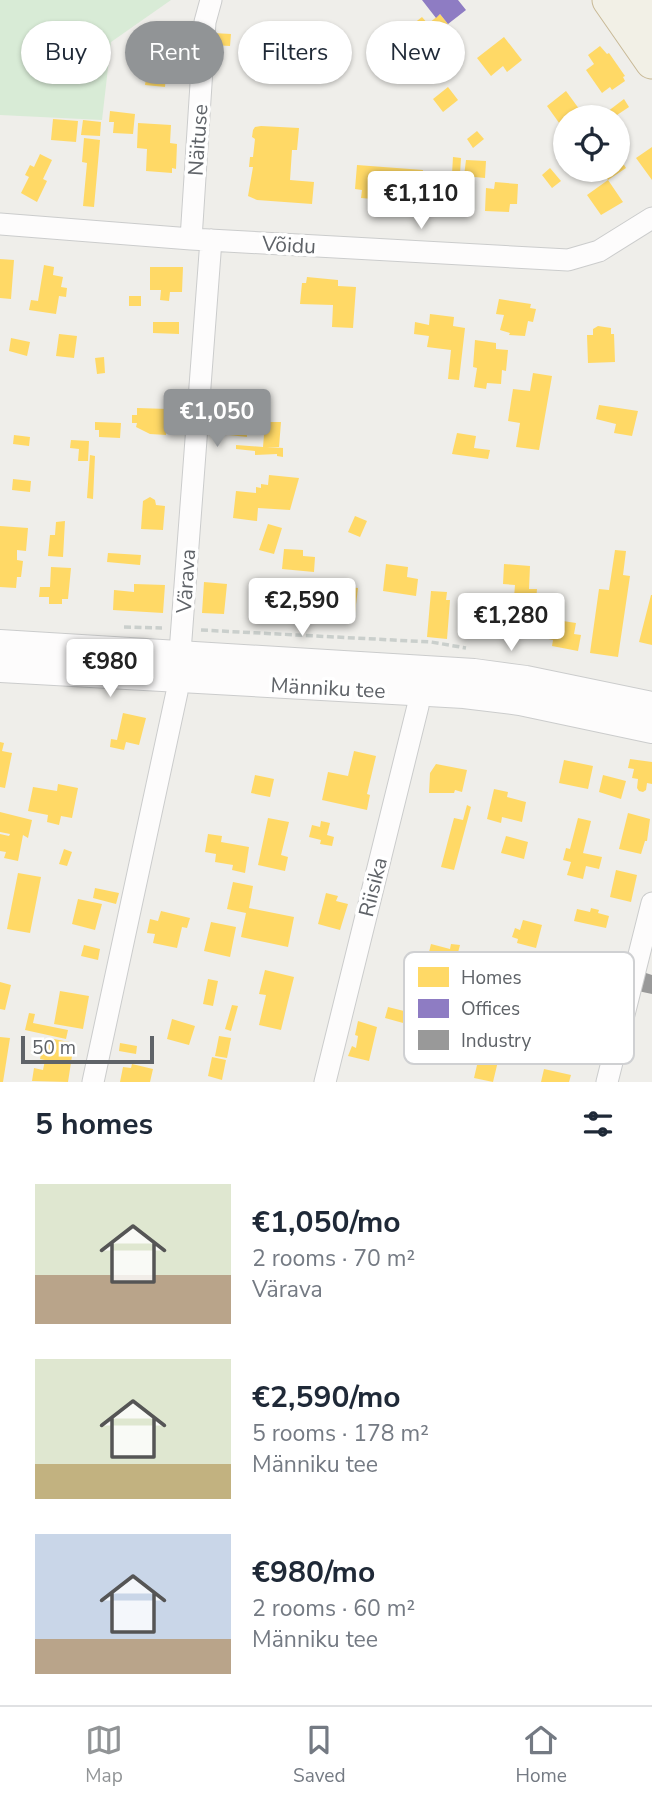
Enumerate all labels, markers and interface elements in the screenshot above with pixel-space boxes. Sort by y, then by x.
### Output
chip: Buy [21,21,111,84]
chip: Rent [125,21,224,84]
chip: Filters [238,21,352,84]
chip: New [366,21,465,84]
street label: Näituse [182,103,214,177]
map controls [553,105,630,182]
button: locate [553,105,630,182]
pin: €1,110 [364,172,478,231]
text: €1,110 [384,178,458,209]
street label: Võidu [260,230,317,260]
pin: €1,050 [160,390,274,449]
text: €1,050 [180,396,254,427]
street label: Värava [170,548,202,615]
pin: €2,590 [245,578,359,638]
text: €2,590 [265,585,339,616]
pin: €1,280 [454,594,568,653]
text: €1,280 [474,600,548,631]
pin: €980 [69,640,151,699]
text: €980 [82,646,138,677]
street label: Männiku tee [270,671,386,705]
street label: Riisika [352,854,394,920]
legend [404,952,634,1064]
text: Homes [461,965,522,991]
text: Offices [461,996,520,1022]
text: Industry [461,1028,531,1054]
scale bar [21,1033,154,1065]
text: 50 m [32,1035,76,1061]
text: 5 homes [35,1104,153,1145]
icon: filters [579,1105,617,1143]
text: €1,050/mo [252,1202,401,1243]
icon: home [91,1212,175,1296]
text: 2 rooms · 70 m² [252,1243,415,1274]
text: Värava [252,1274,323,1305]
text: €2,590/mo [252,1377,401,1418]
icon: home [91,1387,175,1471]
text: 5 rooms · 178 m² [252,1418,429,1449]
text: Männiku tee [252,1449,378,1480]
text: €980/mo [252,1552,375,1593]
icon: home [91,1562,175,1646]
text: 2 rooms · 60 m² [252,1593,415,1624]
text: Männiku tee [252,1624,378,1655]
tab: Map [85,1721,123,1789]
tab: Saved [293,1721,346,1789]
tab: Home [516,1721,567,1789]

